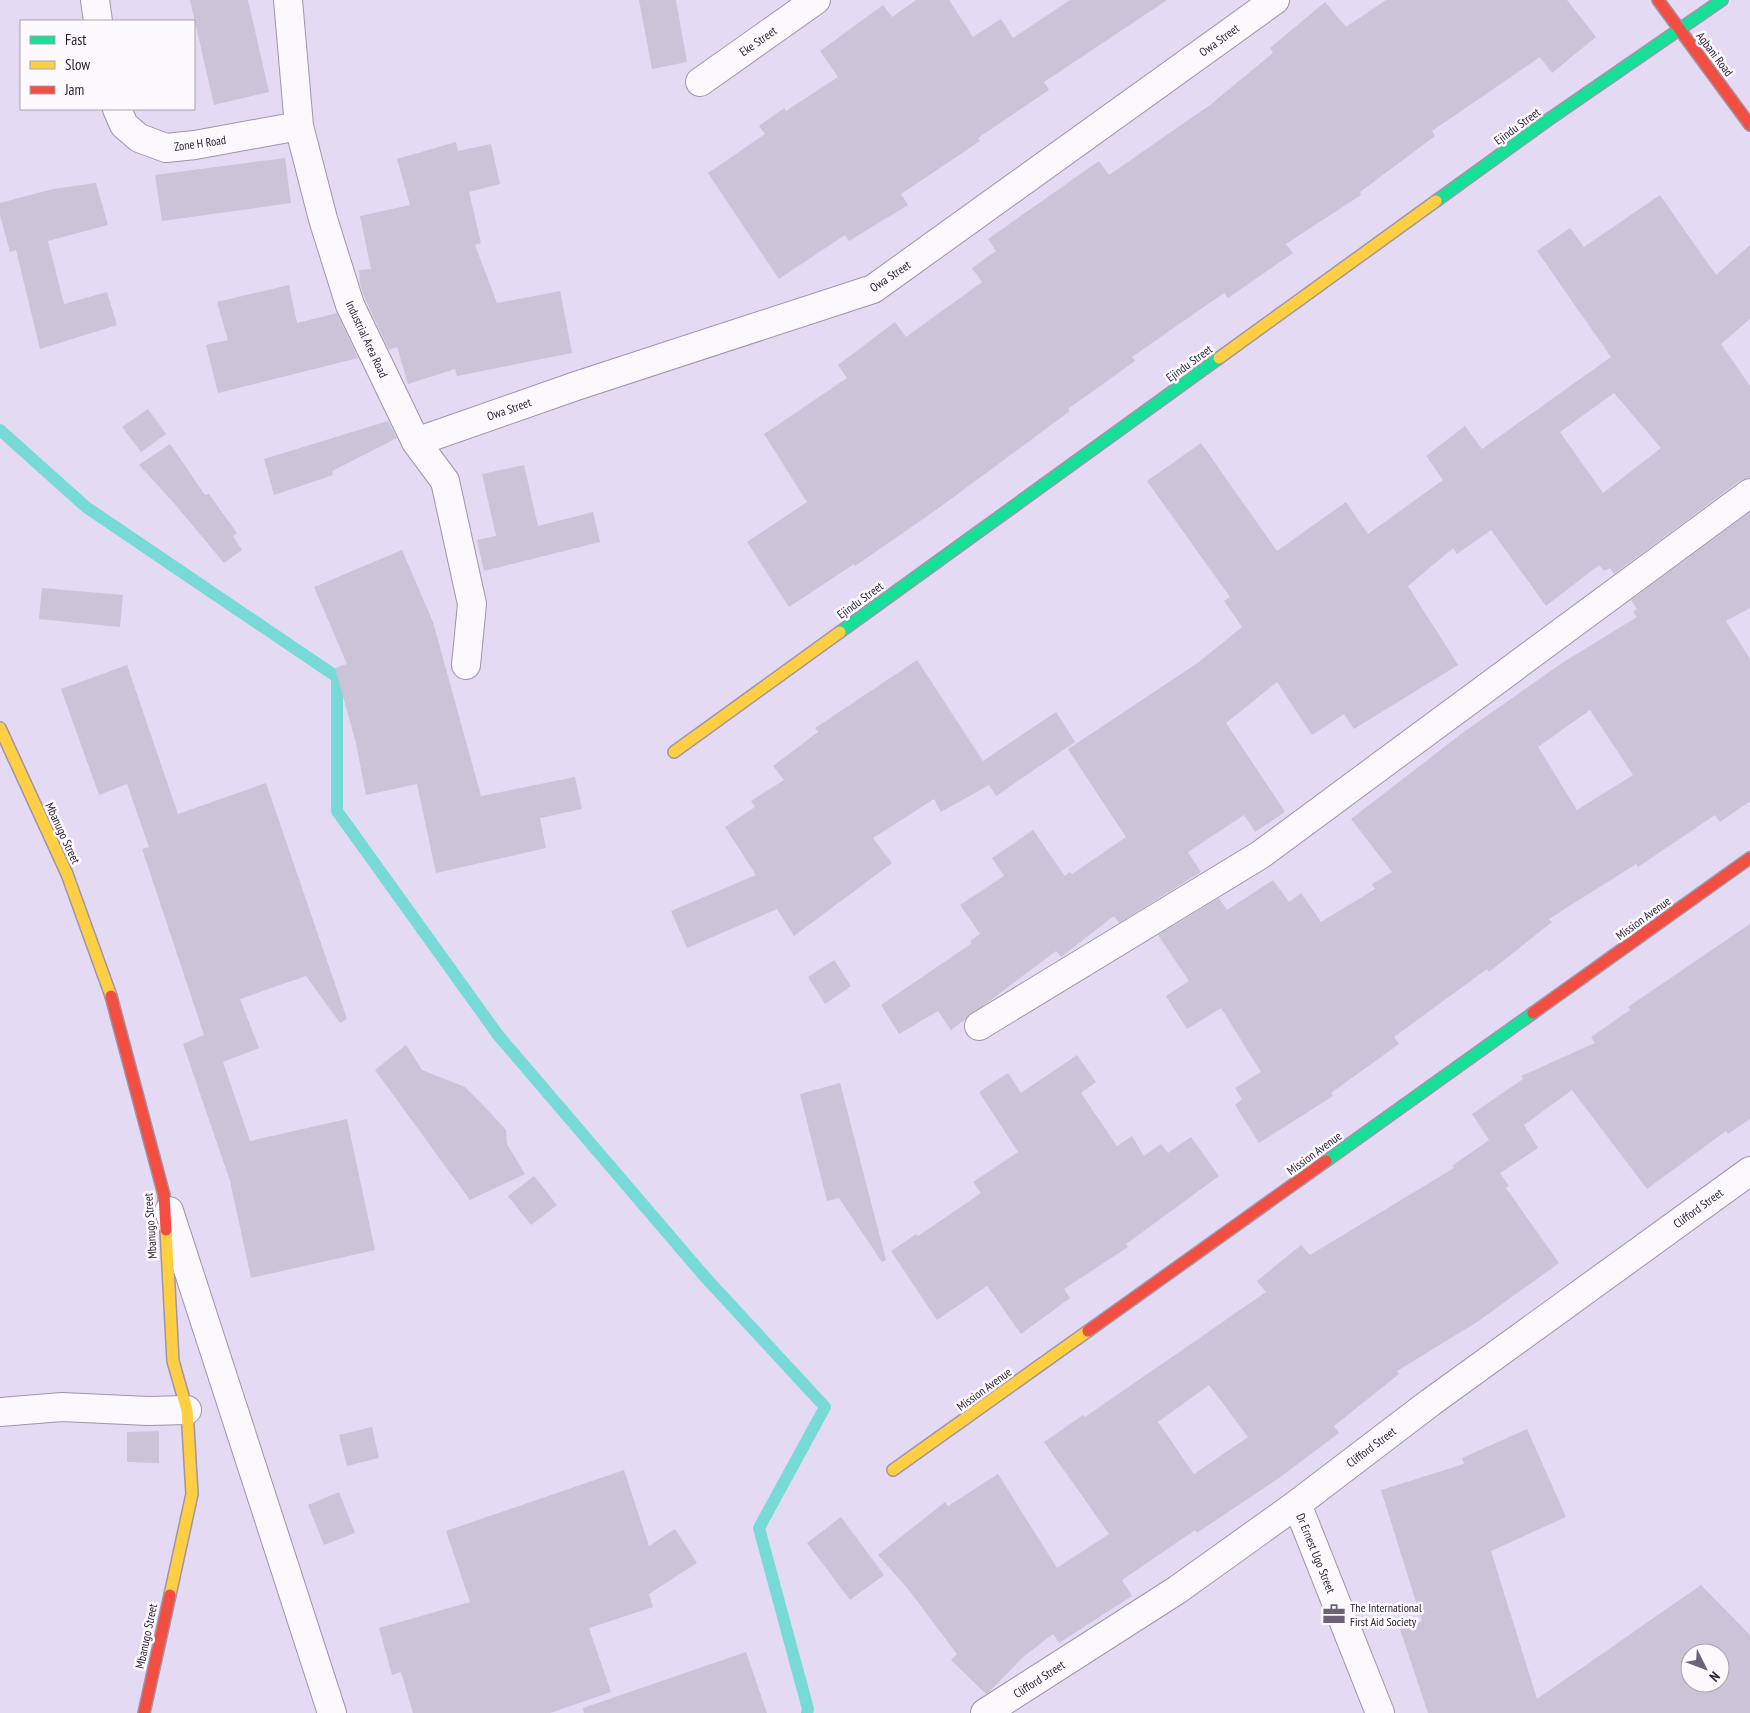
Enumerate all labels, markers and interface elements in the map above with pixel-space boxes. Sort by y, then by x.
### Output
legend [20,20,195,110]
street label: Owa Street [1196,20,1243,60]
street label: Eke Street [736,22,780,59]
street label: Agbani Road [1693,29,1737,79]
text: Fast [65,30,86,49]
text: Slow [65,55,90,74]
text: Jam [64,80,84,99]
street label: Ejindu Street [1491,104,1544,148]
street label: Zone H Road [173,132,227,154]
street label: Owa Street [867,257,914,295]
street label: Industrial Area Road [343,298,391,380]
street label: Ejindu Street [1163,341,1216,385]
street label: Owa Street [485,394,534,424]
street label: Ejindu Street [834,578,887,622]
street label: Mbanugo Street [42,800,84,867]
street label: Mission Avenue [1613,893,1673,943]
street label: Mission Avenue [1284,1128,1344,1178]
street label: Clifford Street [1670,1184,1726,1231]
street label: Mbanugo Street [140,1192,160,1259]
street label: Mission Avenue [954,1364,1014,1414]
street label: Clifford Street [1343,1423,1399,1470]
street label: Dr Ernest Ugo Street [1293,1511,1339,1596]
place label: The International First Aid Society [1350,1600,1422,1629]
office icon: The International First Aid Society [1321,1601,1347,1627]
street label: Mbanugo Street [132,1602,160,1670]
north arrow [1680,1643,1730,1693]
street label: Clifford Street [1011,1657,1068,1701]
text: N [1705,1668,1724,1686]

